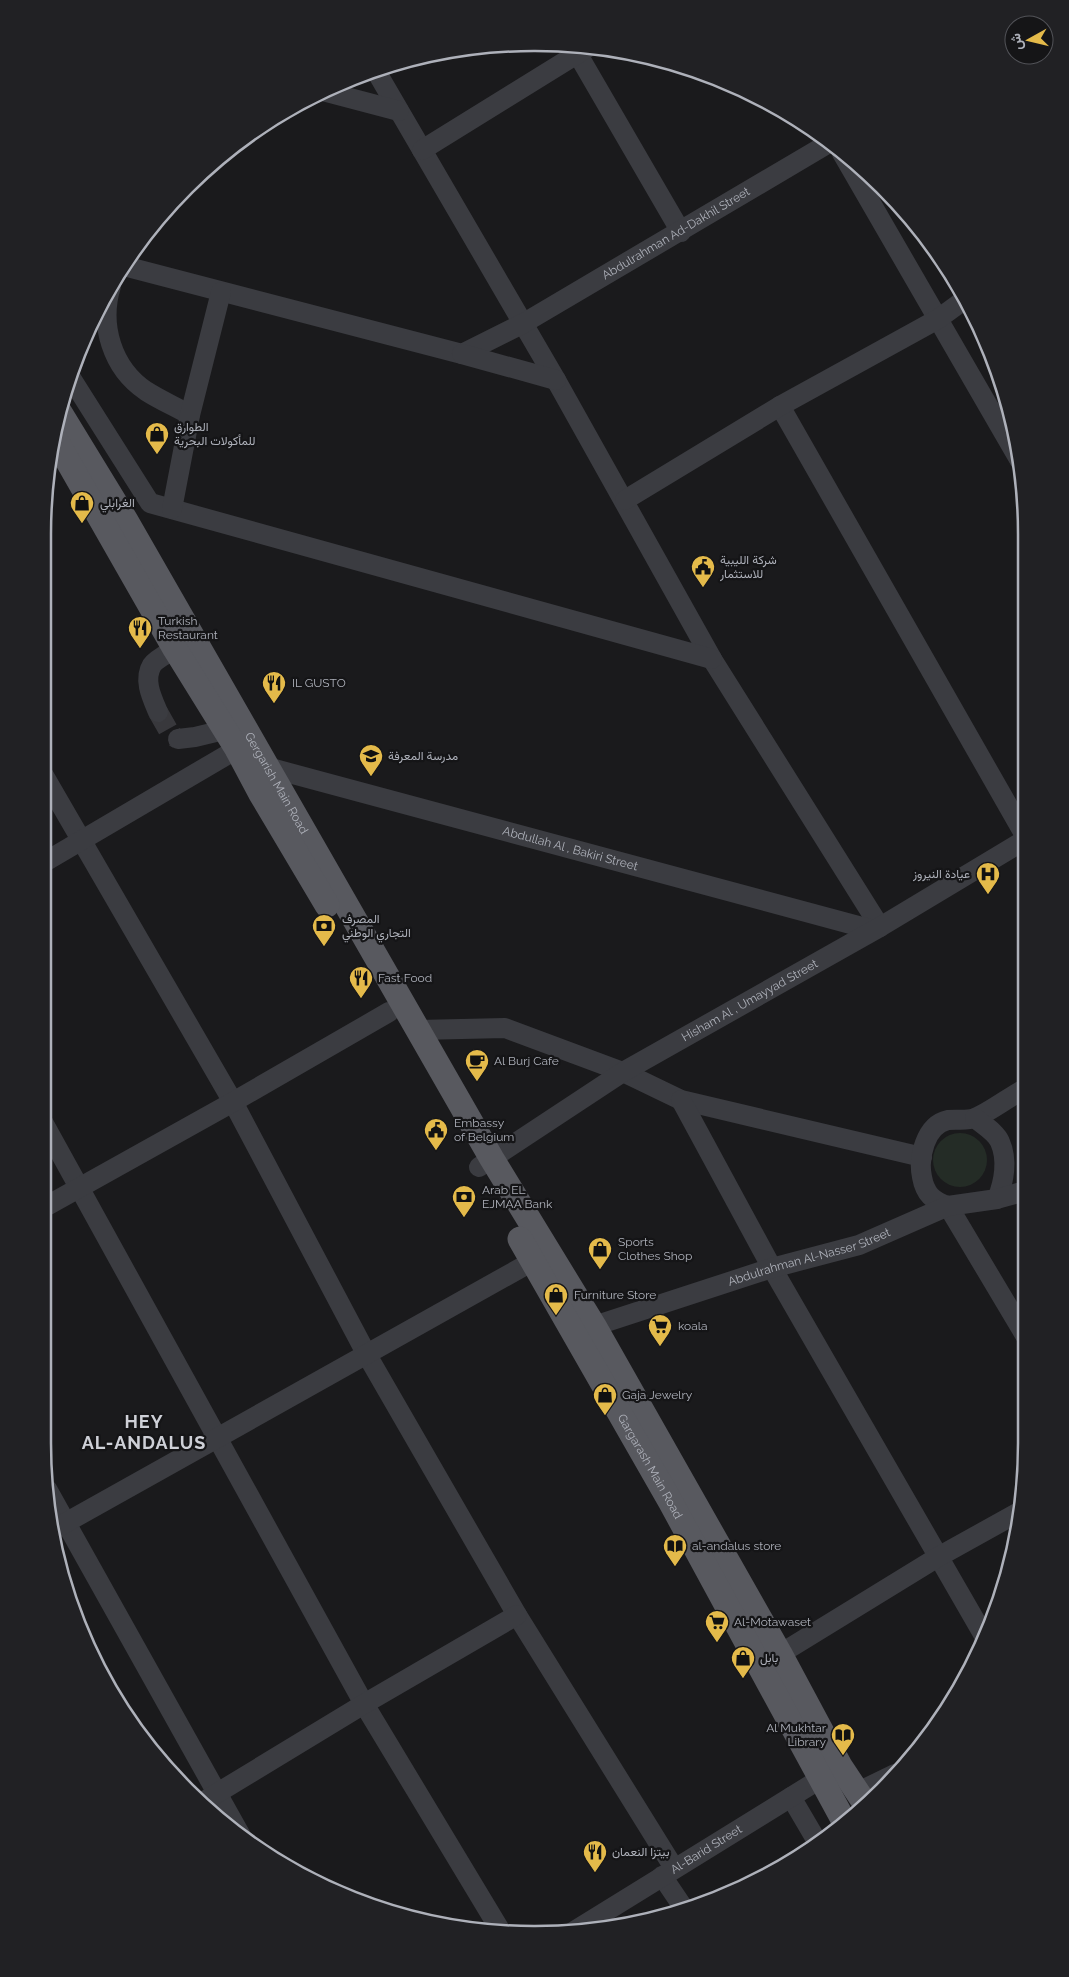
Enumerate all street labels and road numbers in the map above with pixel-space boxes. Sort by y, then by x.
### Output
street label: Abdulrahman Ad-Dakhil Street [599,184,752,282]
street label: Gergarish Main Road [242,730,311,836]
street label: Abdullah Al , Bakiri Street [501,824,639,873]
street label: Hisham Al , Umayyad Street [679,957,820,1044]
street label: Abdulrahman Al-Nasser Street [726,1225,893,1289]
street label: Gargarash Main Road [615,1412,685,1521]
street label: Al-Barid Street [668,1822,745,1877]

